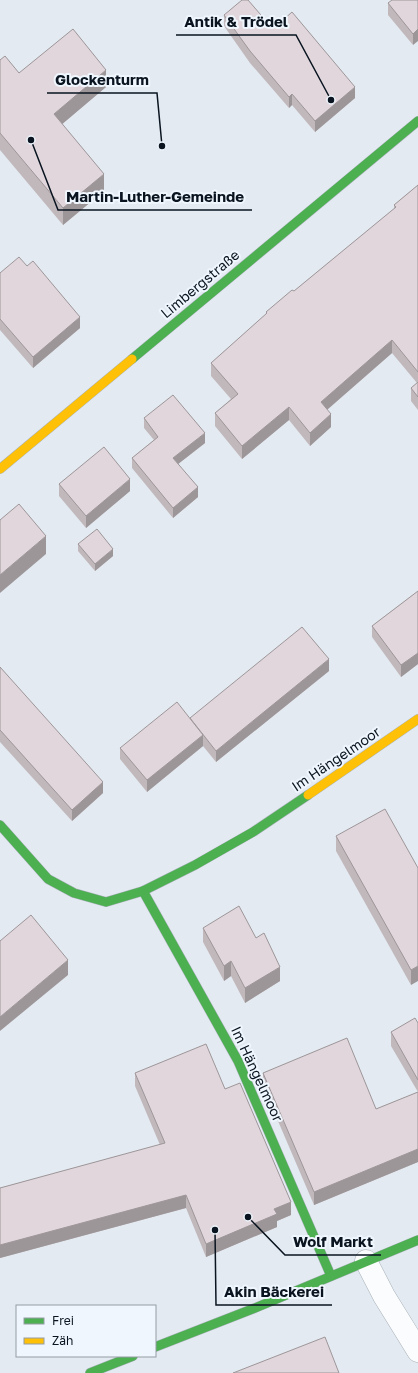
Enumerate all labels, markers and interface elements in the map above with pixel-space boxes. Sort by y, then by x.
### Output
callout: Antik & Trödel [176,8,296,35]
text: Antik & Trödel [184,12,288,30]
callout: Glockenturm [47,66,157,93]
text: Glockenturm [55,70,149,88]
callout: Martin-Luther-Gemeinde [58,183,252,210]
text: Martin-Luther-Gemeinde [66,187,244,205]
street label: Limbergstraße [157,246,242,321]
street label: Im Hängelmoor [288,722,384,795]
street label: Im Hängelmoor [228,1023,287,1125]
callout: Wolf Markt [285,1228,381,1255]
text: Wolf Markt [293,1232,373,1250]
callout: Akin Bäckerei [216,1278,332,1305]
text: Akin Bäckerei [224,1282,324,1300]
legend [16,1305,156,1357]
text: Frei [52,1313,74,1328]
text: Zäh [52,1333,73,1348]

